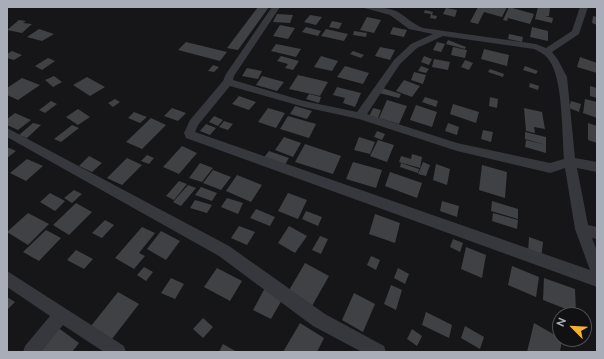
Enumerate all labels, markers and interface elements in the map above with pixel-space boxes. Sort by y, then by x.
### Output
north arrow [552,307,592,347]
text: N [554,316,569,329]

